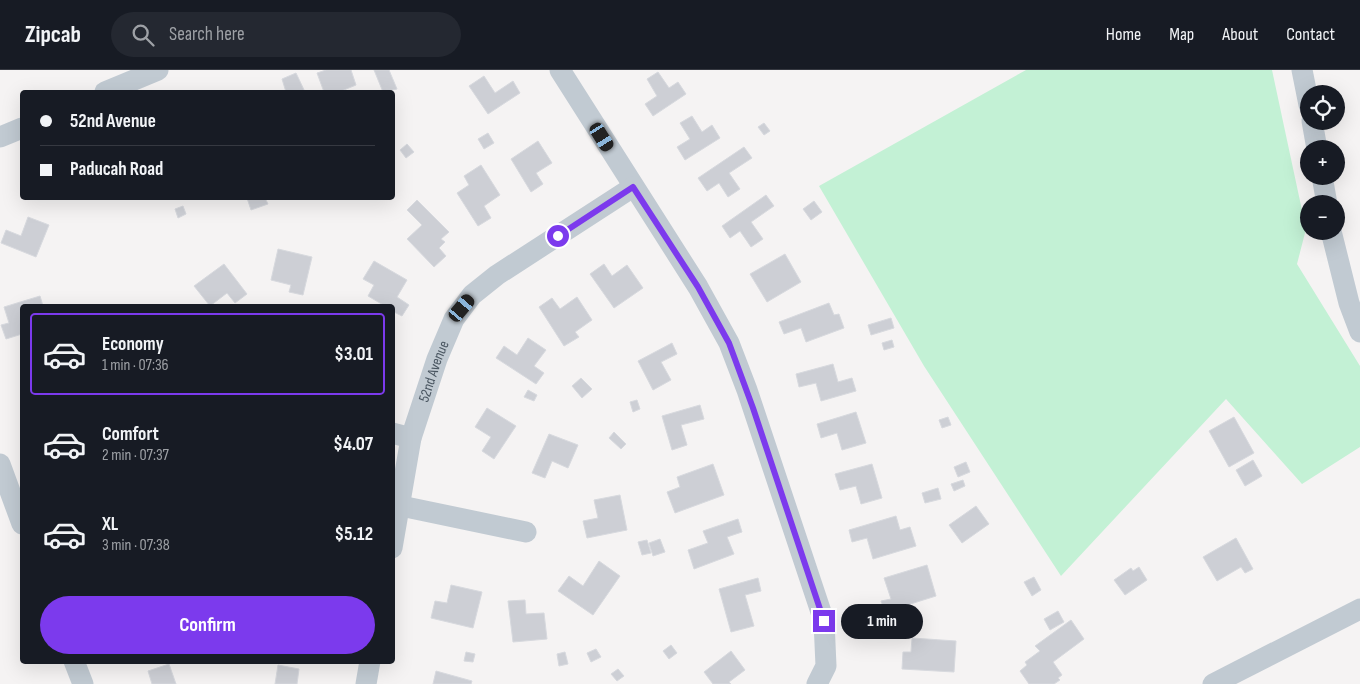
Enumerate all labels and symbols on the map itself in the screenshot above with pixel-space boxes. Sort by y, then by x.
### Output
car [587,120,616,154]
route start [547,225,569,247]
car [446,292,477,324]
street label: 52nd Avenue [414,338,453,405]
callout: 1 min [842,604,924,638]
route end [813,610,835,632]

